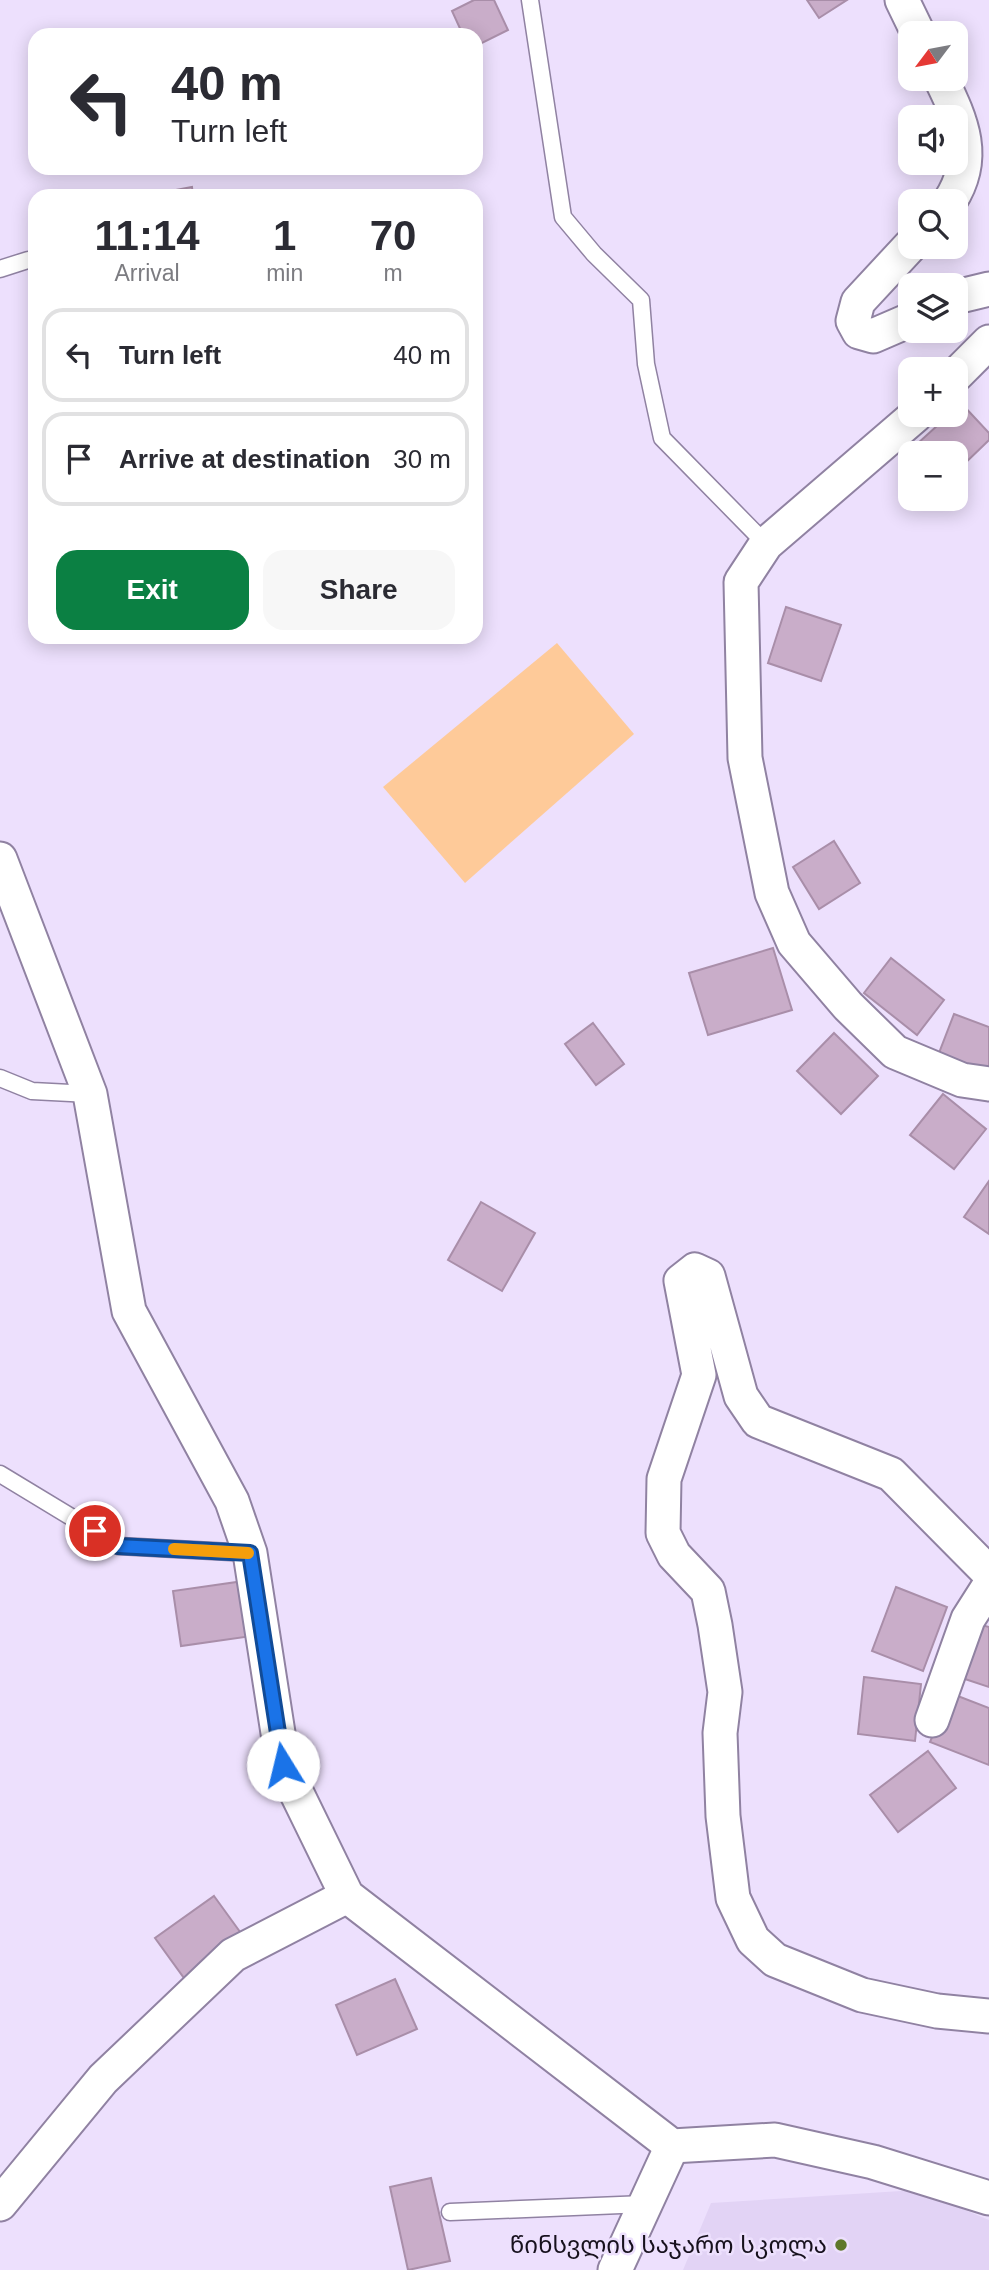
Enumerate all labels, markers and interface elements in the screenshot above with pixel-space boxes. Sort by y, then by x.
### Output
north arrow [898,21,968,91]
map controls [898,21,968,511]
icon: left [56,56,147,147]
text: 40 m [171,56,283,110]
button: sound [898,105,968,175]
text: Turn left [171,113,287,149]
button: search [898,189,968,259]
text: 11:14 [95,212,200,259]
text: 1 [273,212,296,259]
text: 70 [370,212,416,259]
text: Arrival [114,260,180,286]
text: min [266,260,303,286]
text: m [383,260,403,286]
button: layers [898,273,968,343]
icon: left [60,336,98,374]
text: Turn left [119,340,221,370]
text: 40 m [393,340,451,370]
button: + [898,357,968,427]
icon: arrive [60,440,98,478]
button: − [898,441,968,511]
text: Arrive at destination [119,444,370,474]
text: 30 m [393,444,451,474]
button: Exit [56,550,249,630]
button: Share [263,550,455,630]
pin [65,1501,125,1561]
icon: arrive [76,1512,114,1550]
position arrow [246,1728,320,1802]
place label: წინსვლის საჯარო სკოლა [510,2231,827,2259]
marker: წინსვლის საჯარო სკოლა [833,2237,849,2253]

